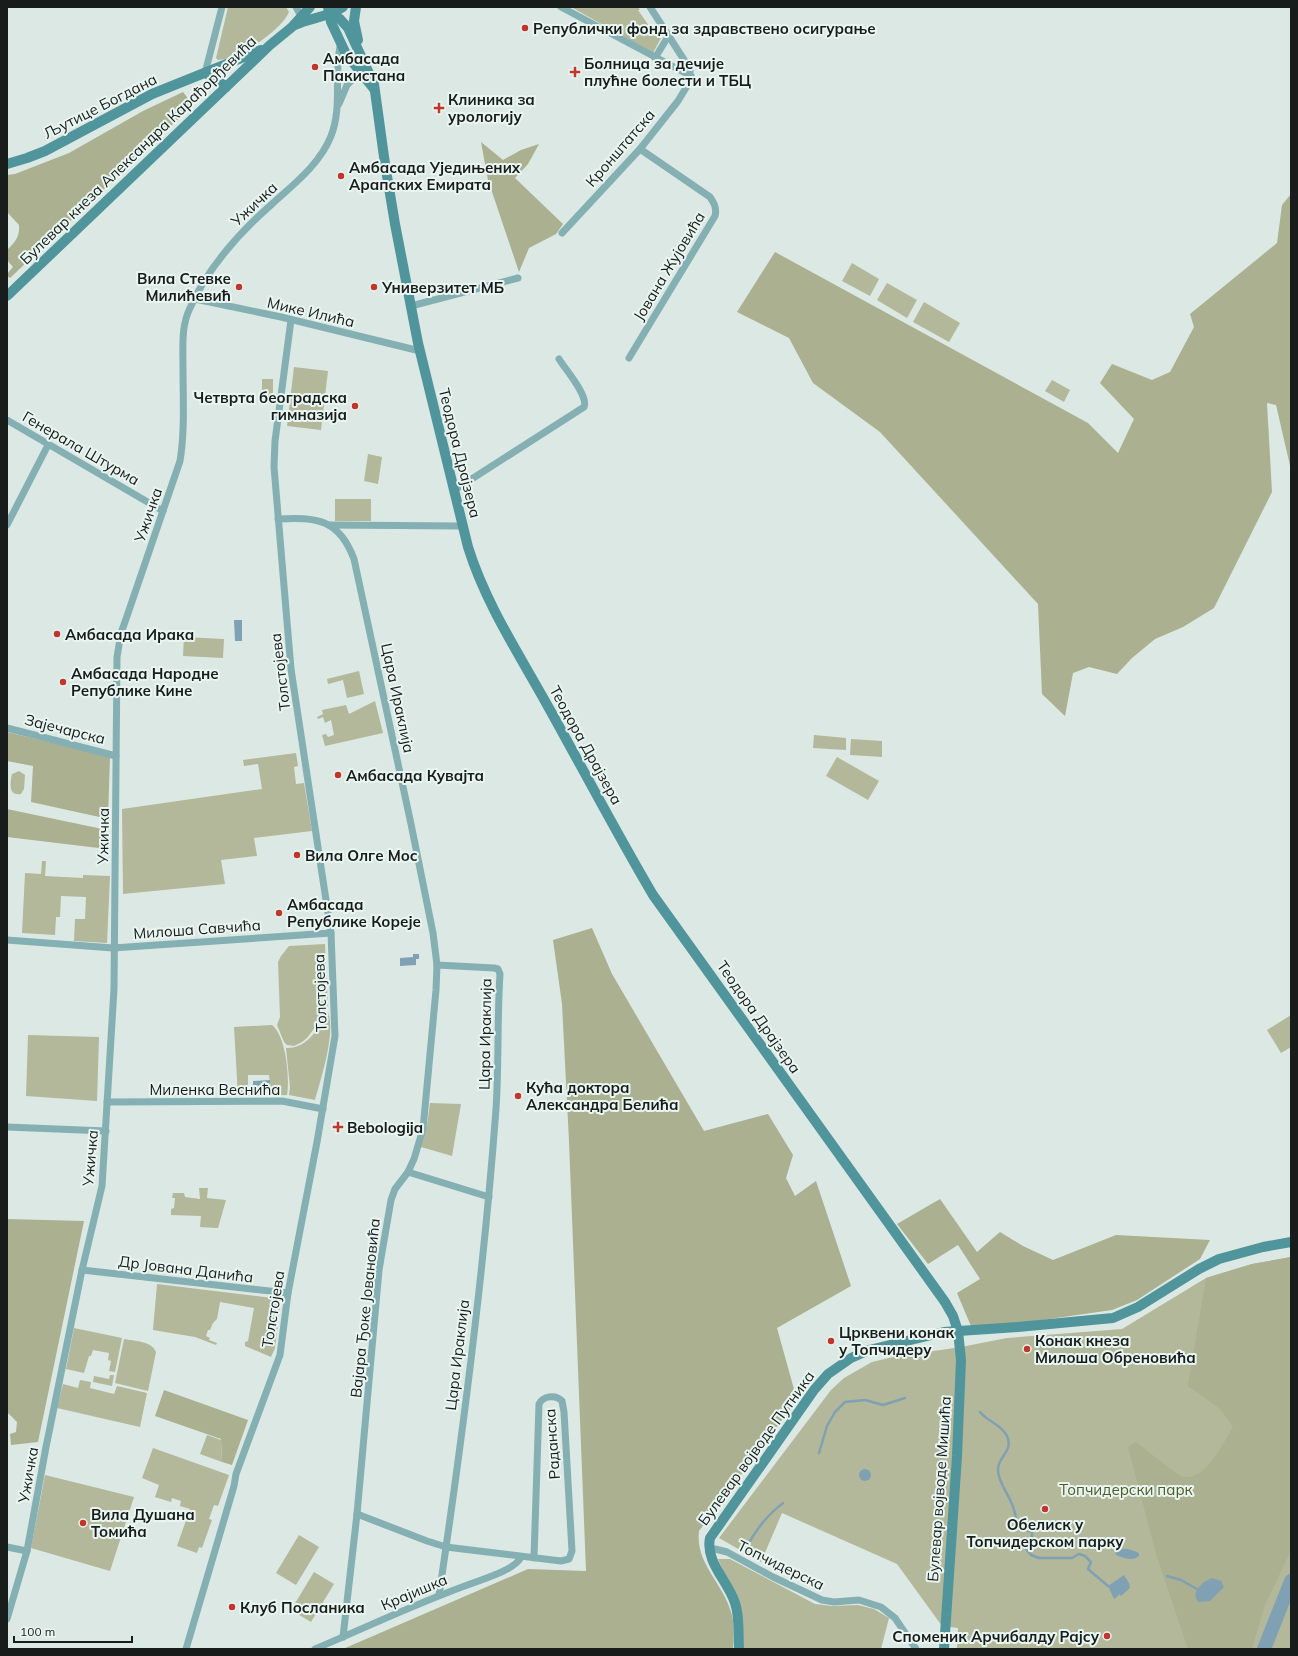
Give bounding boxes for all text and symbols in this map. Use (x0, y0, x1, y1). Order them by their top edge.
place label: Републички фонд за здравствено осигурање (533, 19, 876, 38)
marker: Републички фонд за здравствено осигурање (520, 23, 530, 33)
street label: Булевар кнеза Александра Карађорђевића (16, 32, 260, 268)
place label: Амбасада Пакистана (323, 49, 405, 85)
place label: Болница за дечије плућне болести и ТБЦ (584, 54, 751, 90)
marker: Амбасада Пакистана (310, 62, 320, 72)
marker: Болница за дечије плућне болести и ТБЦ (569, 66, 581, 78)
street label: Љутице Богдана (40, 69, 160, 143)
place label: Клиника за урологију (448, 90, 535, 126)
marker: Клиника за урологију (433, 102, 445, 114)
street label: Кронштатска (581, 105, 659, 191)
place label: Амбасада Уједињених Арапских Емирата (349, 158, 521, 194)
marker: Амбасада Уједињених Арапских Емирата (336, 171, 346, 181)
street label: Ужичка (226, 178, 281, 231)
street label: Јована Жујовића (629, 208, 709, 324)
place label: Вила Стевке Милићевић (137, 269, 231, 305)
place label: Универзитет МБ (381, 278, 504, 297)
marker: Вила Стевке Милићевић (234, 282, 244, 292)
marker: Универзитет МБ (369, 282, 379, 292)
street label: Мике Илића (265, 293, 357, 331)
street label: Теодора Драјзера (435, 386, 485, 520)
place label: Четврта београдска гимназија (194, 388, 347, 424)
marker: Четврта београдска гимназија (350, 401, 360, 411)
street label: Генерала Штурма (19, 407, 143, 489)
street label: Ужичка (129, 485, 166, 546)
place label: Амбасада Ирака (65, 625, 194, 644)
marker: Амбасада Ирака (52, 629, 62, 639)
street label: Толстојева (266, 632, 294, 712)
street label: Цара Ираклија (377, 641, 419, 755)
place label: Амбасада Народне Републике Кине (71, 664, 219, 700)
marker: Амбасада Народне Републике Кине (58, 677, 68, 687)
street label: Теодора Драјзера (545, 682, 627, 808)
street label: Зајечарска (23, 710, 107, 748)
place label: Амбасада Кувајта (346, 766, 484, 785)
marker: Амбасада Кувајта (333, 770, 343, 780)
street label: Ужичка (93, 808, 113, 865)
place label: Вила Олге Мос (305, 846, 418, 865)
marker: Вила Олге Мос (292, 850, 302, 860)
place label: Амбасада Републике Кореје (287, 895, 421, 931)
marker: Амбасада Републике Кореје (274, 908, 284, 918)
street label: Милоша Савчића (133, 915, 261, 943)
street label: Толстојева (309, 954, 331, 1032)
street label: Теодора Драјзера (713, 957, 805, 1077)
street label: Цара Ираклија (475, 978, 495, 1090)
place label: Кућа доктора Александра Белића (526, 1078, 678, 1114)
street label: Миленка Веснића (149, 1080, 281, 1099)
marker: Кућа доктора Александра Белића (513, 1091, 523, 1101)
place label: Bebologija (347, 1118, 423, 1137)
marker: Bebologija (332, 1121, 344, 1133)
street label: Ужичка (78, 1129, 102, 1188)
street label: Вајара Ђоке Јовановића (346, 1217, 384, 1399)
street label: Др Јована Данића (118, 1251, 254, 1287)
street label: Толстојева (258, 1269, 288, 1349)
street label: Цара Ираклија (441, 1298, 473, 1412)
place label: Црквени конак у Топчидеру (839, 1323, 955, 1359)
place label: Конак кнеза Милоша Обреновића (1035, 1331, 1196, 1367)
marker: Црквени конак у Топчидеру (826, 1336, 836, 1346)
marker: Конак кнеза Милоша Обреновића (1022, 1344, 1032, 1354)
street label: Булевар војводе Путника (694, 1367, 818, 1529)
street label: Булевар војводе Мишића (923, 1396, 955, 1582)
street label: Раданска (540, 1408, 564, 1480)
street label: Ужичка (14, 1445, 42, 1506)
park label: Топчидерски парк (1059, 1480, 1194, 1499)
marker: Обелиск у Топчидерском парку (1040, 1504, 1050, 1514)
place label: Вила Душана Томића (91, 1505, 195, 1541)
place label: Обелиск у Топчидерском парку (967, 1515, 1124, 1551)
marker: Вила Душана Томића (78, 1518, 88, 1528)
street label: Топчидерска (734, 1536, 828, 1594)
street label: Крајишка (378, 1570, 450, 1614)
place label: Клуб Посланика (240, 1598, 365, 1617)
marker: Клуб Посланика (227, 1602, 237, 1612)
scale bar (14, 1618, 132, 1644)
text: 100 m (20, 1624, 55, 1639)
place label: Споменик Арчибалду Рајсу (892, 1627, 1100, 1646)
marker: Споменик Арчибалду Рајсу (1102, 1631, 1112, 1641)

